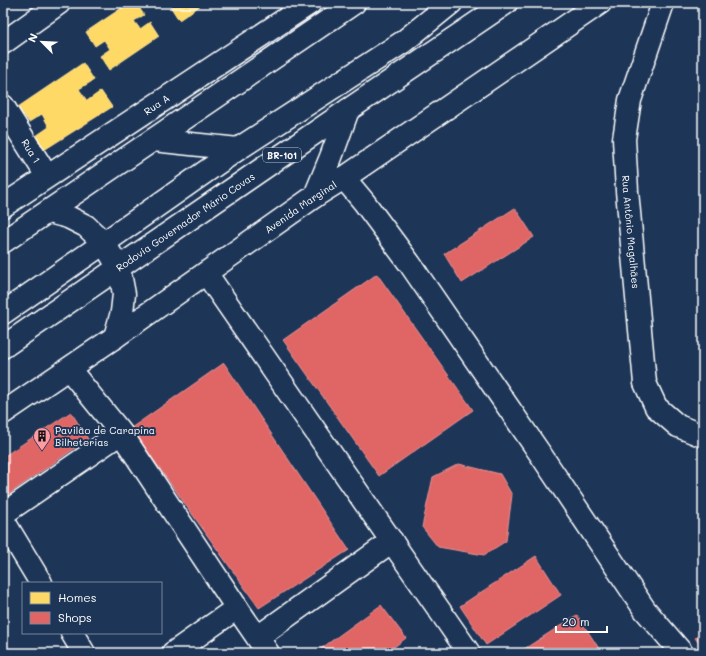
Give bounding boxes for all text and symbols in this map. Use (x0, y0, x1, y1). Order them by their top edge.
north arrow (22, 22, 62, 62)
text: N (24, 31, 41, 45)
street label: Rua A (141, 91, 172, 118)
street label: Rua 1 (18, 136, 44, 166)
road number: BR-101 (263, 148, 301, 162)
street label: Rodovia Governador Mário Covas (113, 169, 257, 275)
street label: Rua Antônio Magalhães (619, 175, 643, 289)
street label: Avenida Marginal (262, 177, 339, 236)
place label: Pavilão de Carapina Bilheterias (55, 423, 155, 449)
building icon: Pavilão de Carapina Bilheterias (32, 426, 52, 451)
legend (22, 582, 162, 634)
text: Homes (58, 589, 97, 605)
scale bar (556, 608, 607, 634)
text: Shops (58, 609, 92, 625)
text: 20 m (562, 613, 590, 629)

